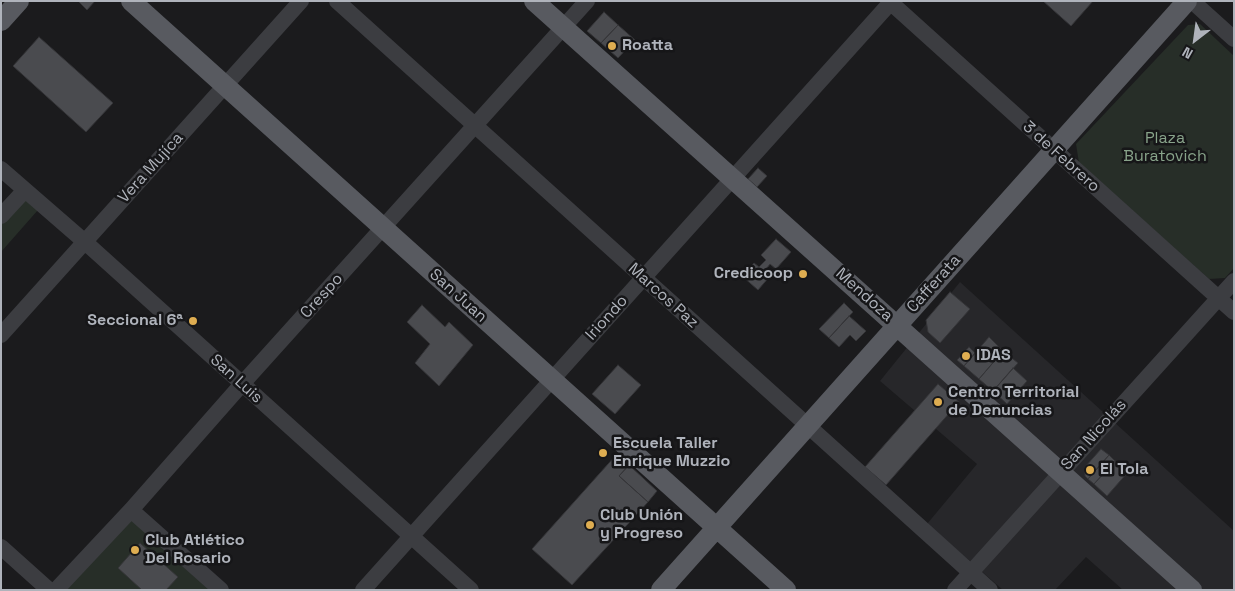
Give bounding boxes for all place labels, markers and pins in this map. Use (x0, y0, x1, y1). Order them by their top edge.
place label: Roatta (622, 36, 673, 56)
marker: Roatta (606, 40, 618, 52)
place label: Credicoop (714, 264, 793, 284)
marker: Credicoop (797, 268, 809, 280)
place label: Seccional 6ª (87, 311, 183, 331)
marker: Seccional 6ª (187, 315, 199, 327)
place label: IDAS (976, 346, 1011, 366)
marker: IDAS (960, 350, 972, 362)
place label: Centro Territorial de Denuncias (948, 383, 1079, 421)
marker: Centro Territorial de Denuncias (932, 396, 944, 408)
place label: Escuela Taller Enrique Muzzio (613, 434, 730, 472)
marker: Escuela Taller Enrique Muzzio (597, 447, 609, 459)
place label: El Tola (1100, 460, 1148, 480)
marker: El Tola (1084, 464, 1096, 476)
place label: Club Unión y Progreso (600, 506, 683, 544)
marker: Club Unión y Progreso (584, 519, 596, 531)
place label: Club Atlético Del Rosario (145, 531, 245, 569)
marker: Club Atlético Del Rosario (129, 544, 141, 556)

